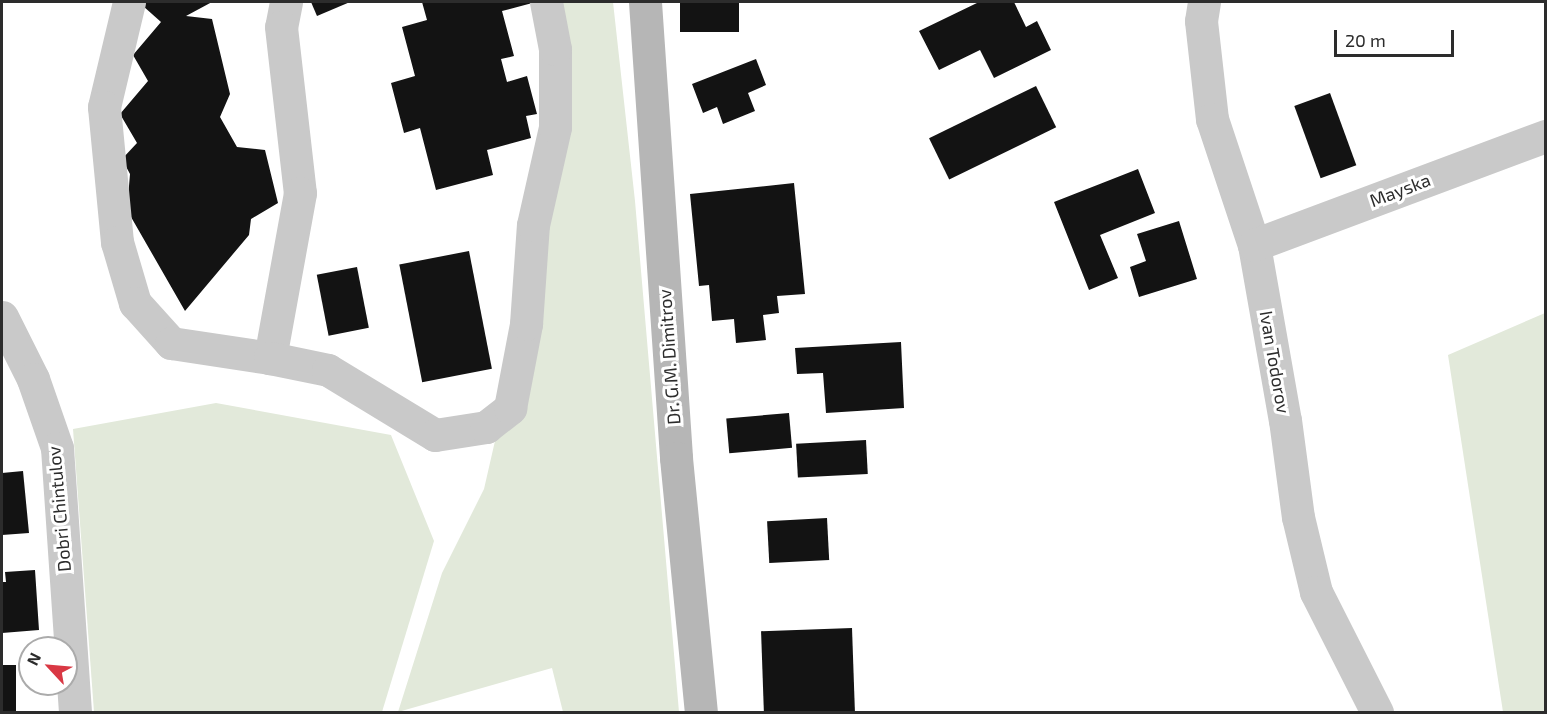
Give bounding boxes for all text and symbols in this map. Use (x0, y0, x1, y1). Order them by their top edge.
scale bar (1337, 18, 1457, 56)
text: 20 m (1345, 29, 1386, 51)
street label: Mayska (1367, 169, 1433, 211)
street label: Dr. G.M. Dimitrov (653, 288, 685, 426)
street label: Ivan Todorov (1255, 309, 1295, 415)
street label: Dobri Chintulov (43, 445, 75, 573)
north arrow (18, 636, 78, 696)
text: N (22, 649, 44, 668)

